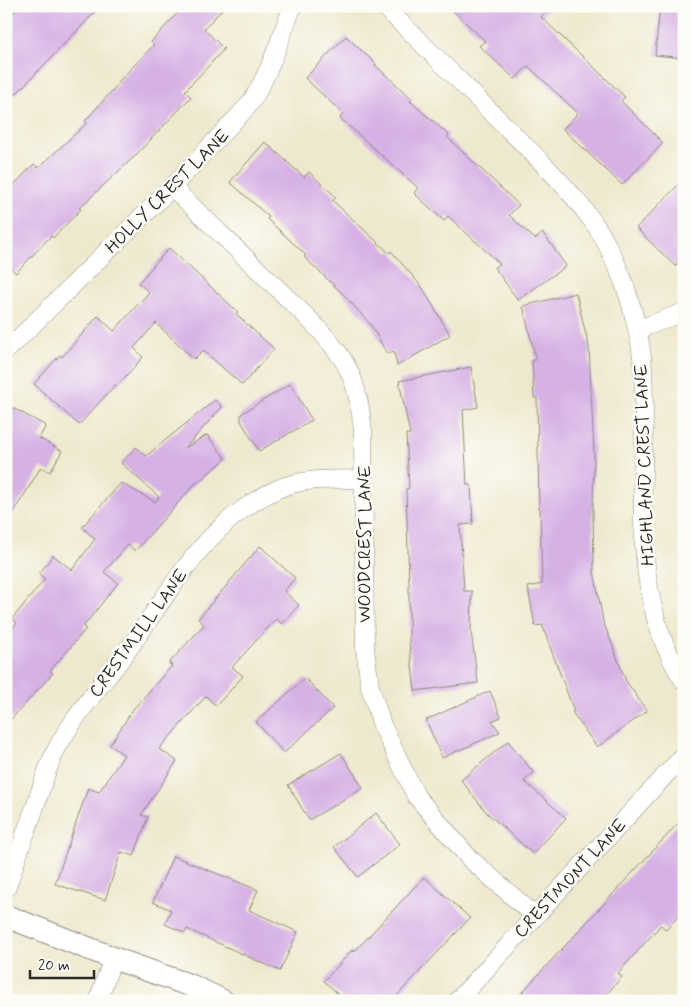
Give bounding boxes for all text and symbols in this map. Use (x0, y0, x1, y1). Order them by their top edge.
street label: HOLLY CREST LANE (100, 124, 235, 259)
street label: HIGHLAND CREST LANE (629, 363, 661, 566)
street label: WOODCREST LANE (353, 465, 377, 623)
street label: CRESTMILL LANE (84, 564, 194, 703)
street label: CRESTMONT LANE (509, 814, 632, 944)
scale bar (30, 947, 94, 979)
text: 20 m (38, 956, 70, 976)

